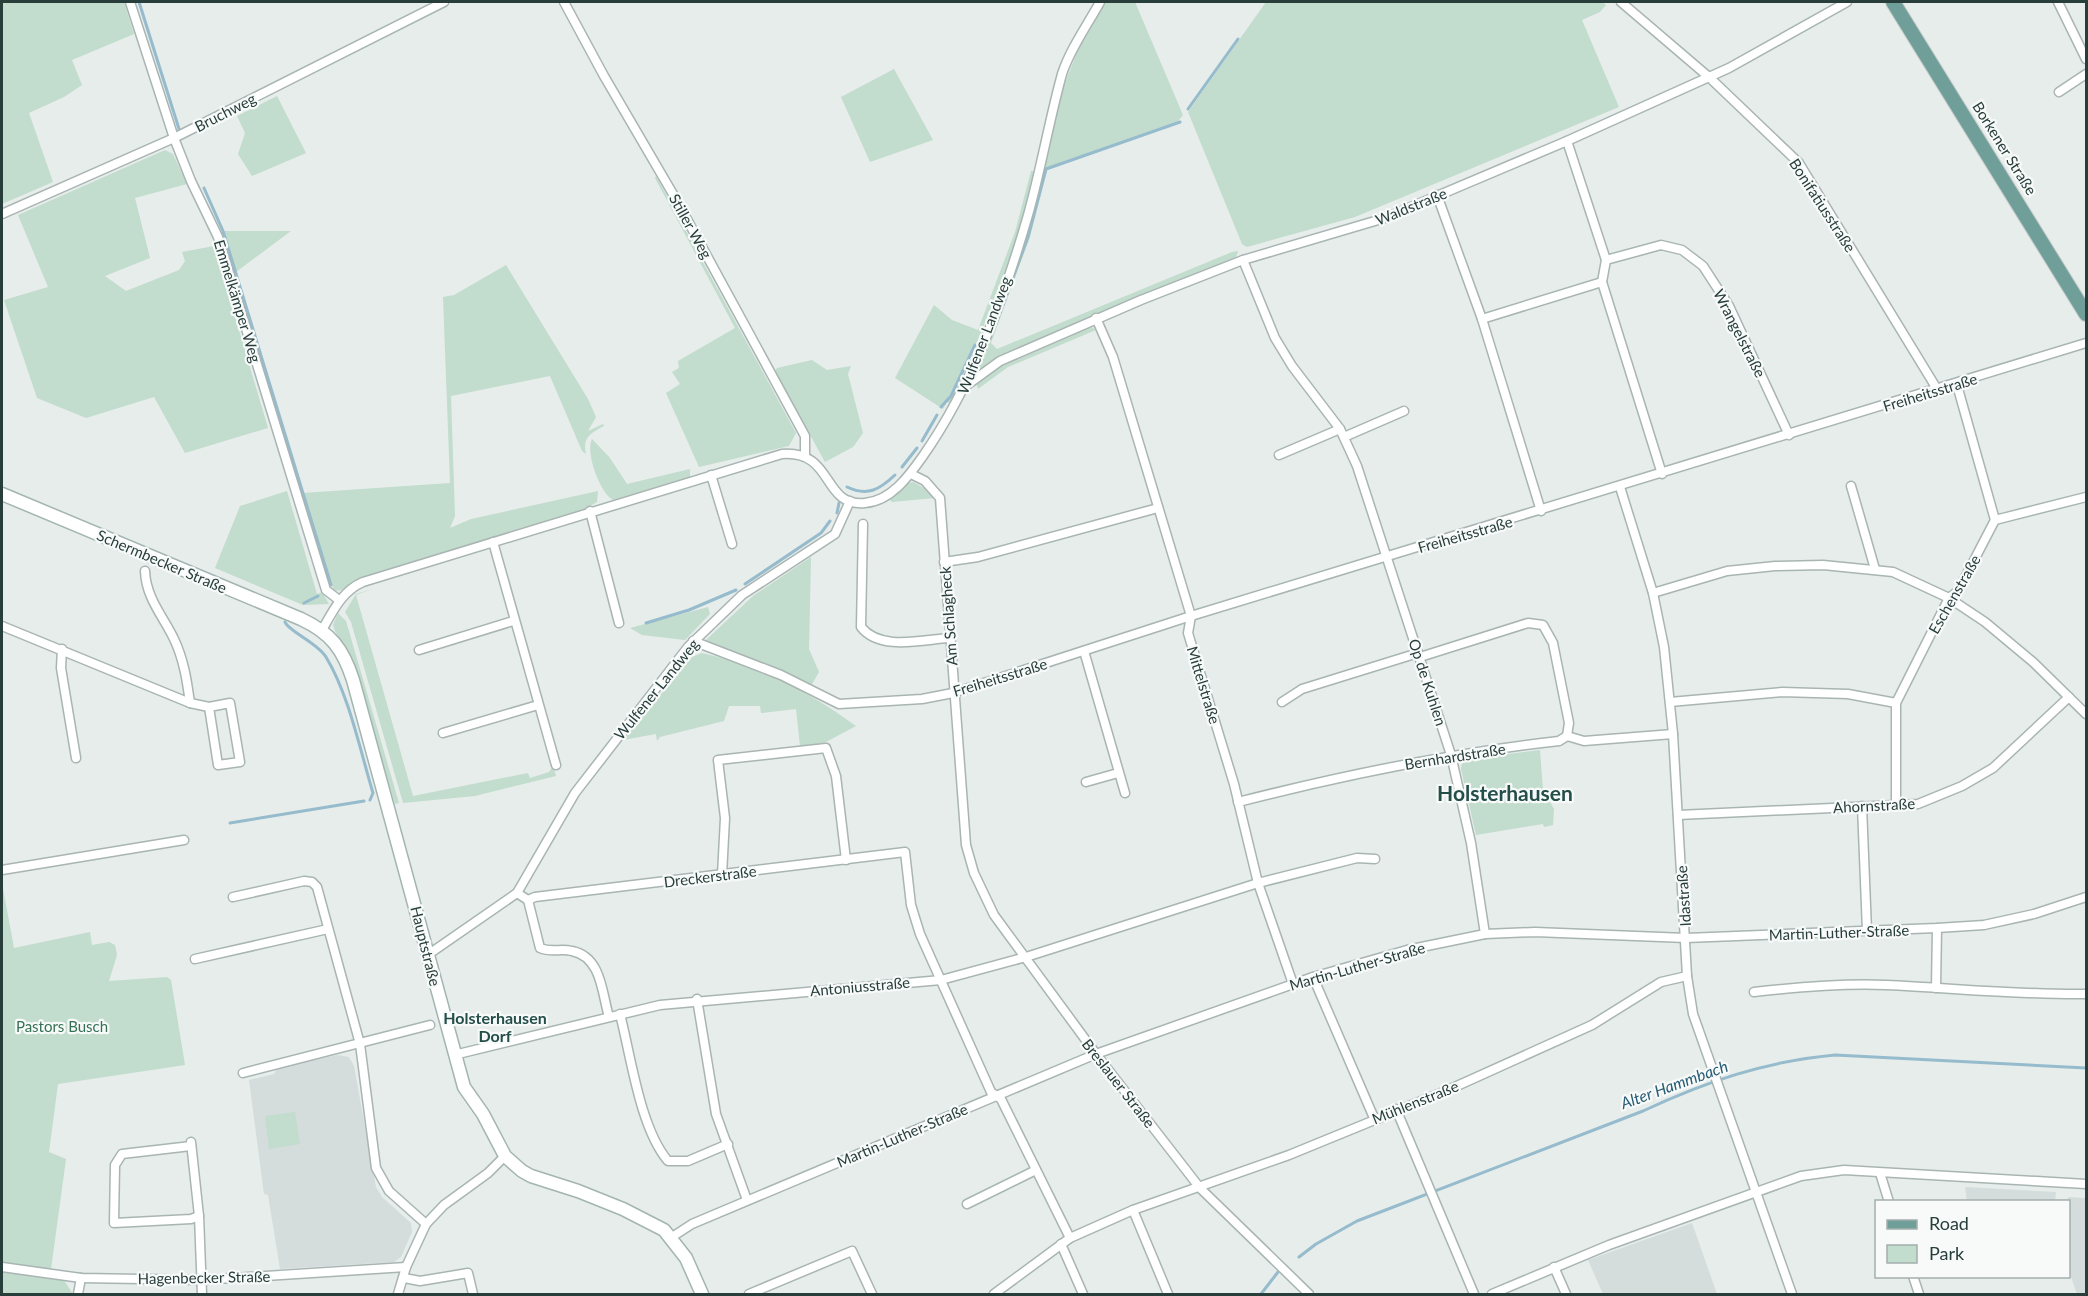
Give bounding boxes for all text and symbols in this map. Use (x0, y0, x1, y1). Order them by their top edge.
street label: Bruchweg (191, 89, 259, 135)
street label: Borkener Straße (1969, 98, 2041, 198)
street label: Bonifatiusstraße (1786, 155, 1860, 255)
street label: Waldstraße (1373, 184, 1449, 228)
street label: Stiller Weg (666, 190, 716, 262)
street label: Emmelkämper Weg (211, 237, 265, 365)
street label: Wulfener Landweg (953, 274, 1015, 396)
street label: Wrangelstraße (1710, 286, 1770, 380)
street label: Freiheitsstraße (1881, 369, 1979, 415)
street label: Freiheitsstraße (1416, 512, 1514, 556)
street label: Schermbecker Straße (94, 525, 230, 597)
street label: Eschenstraße (1924, 551, 1984, 637)
street label: Am Schlagheck (936, 565, 960, 666)
street label: Wulfener Landweg (610, 635, 702, 743)
street label: Op de Kuhlen (1405, 636, 1451, 728)
street label: Mittelstraße (1184, 644, 1224, 726)
street label: Freiheitsstraße (951, 654, 1049, 700)
street label: Bernhardstraße (1403, 739, 1507, 773)
district label: Holsterhausen (1437, 780, 1573, 805)
street label: Ahornstraße (1833, 794, 1916, 816)
street label: Dreckerstraße (663, 861, 757, 891)
street label: Idastraße (1672, 865, 1694, 927)
street label: Hauptstraße (407, 904, 445, 988)
street label: Martin-Luther-Straße (1769, 921, 1910, 943)
street label: Martin-Luther-Straße (1287, 938, 1427, 994)
street label: Antoniusstraße (809, 973, 911, 999)
district label: Holsterhausen Dorf (443, 1008, 547, 1045)
park label: Pastors Busch (16, 1017, 108, 1035)
street label: Breslauer Straße (1079, 1035, 1159, 1131)
water label: Alter Hammbach (1617, 1056, 1730, 1113)
street label: Mühlenstraße (1369, 1076, 1461, 1128)
street label: Martin-Luther-Straße (834, 1099, 970, 1171)
legend (1875, 1200, 2070, 1278)
text: Road (1929, 1212, 1969, 1234)
text: Park (1929, 1242, 1965, 1264)
street label: Hagenbecker Straße (137, 1267, 271, 1287)

